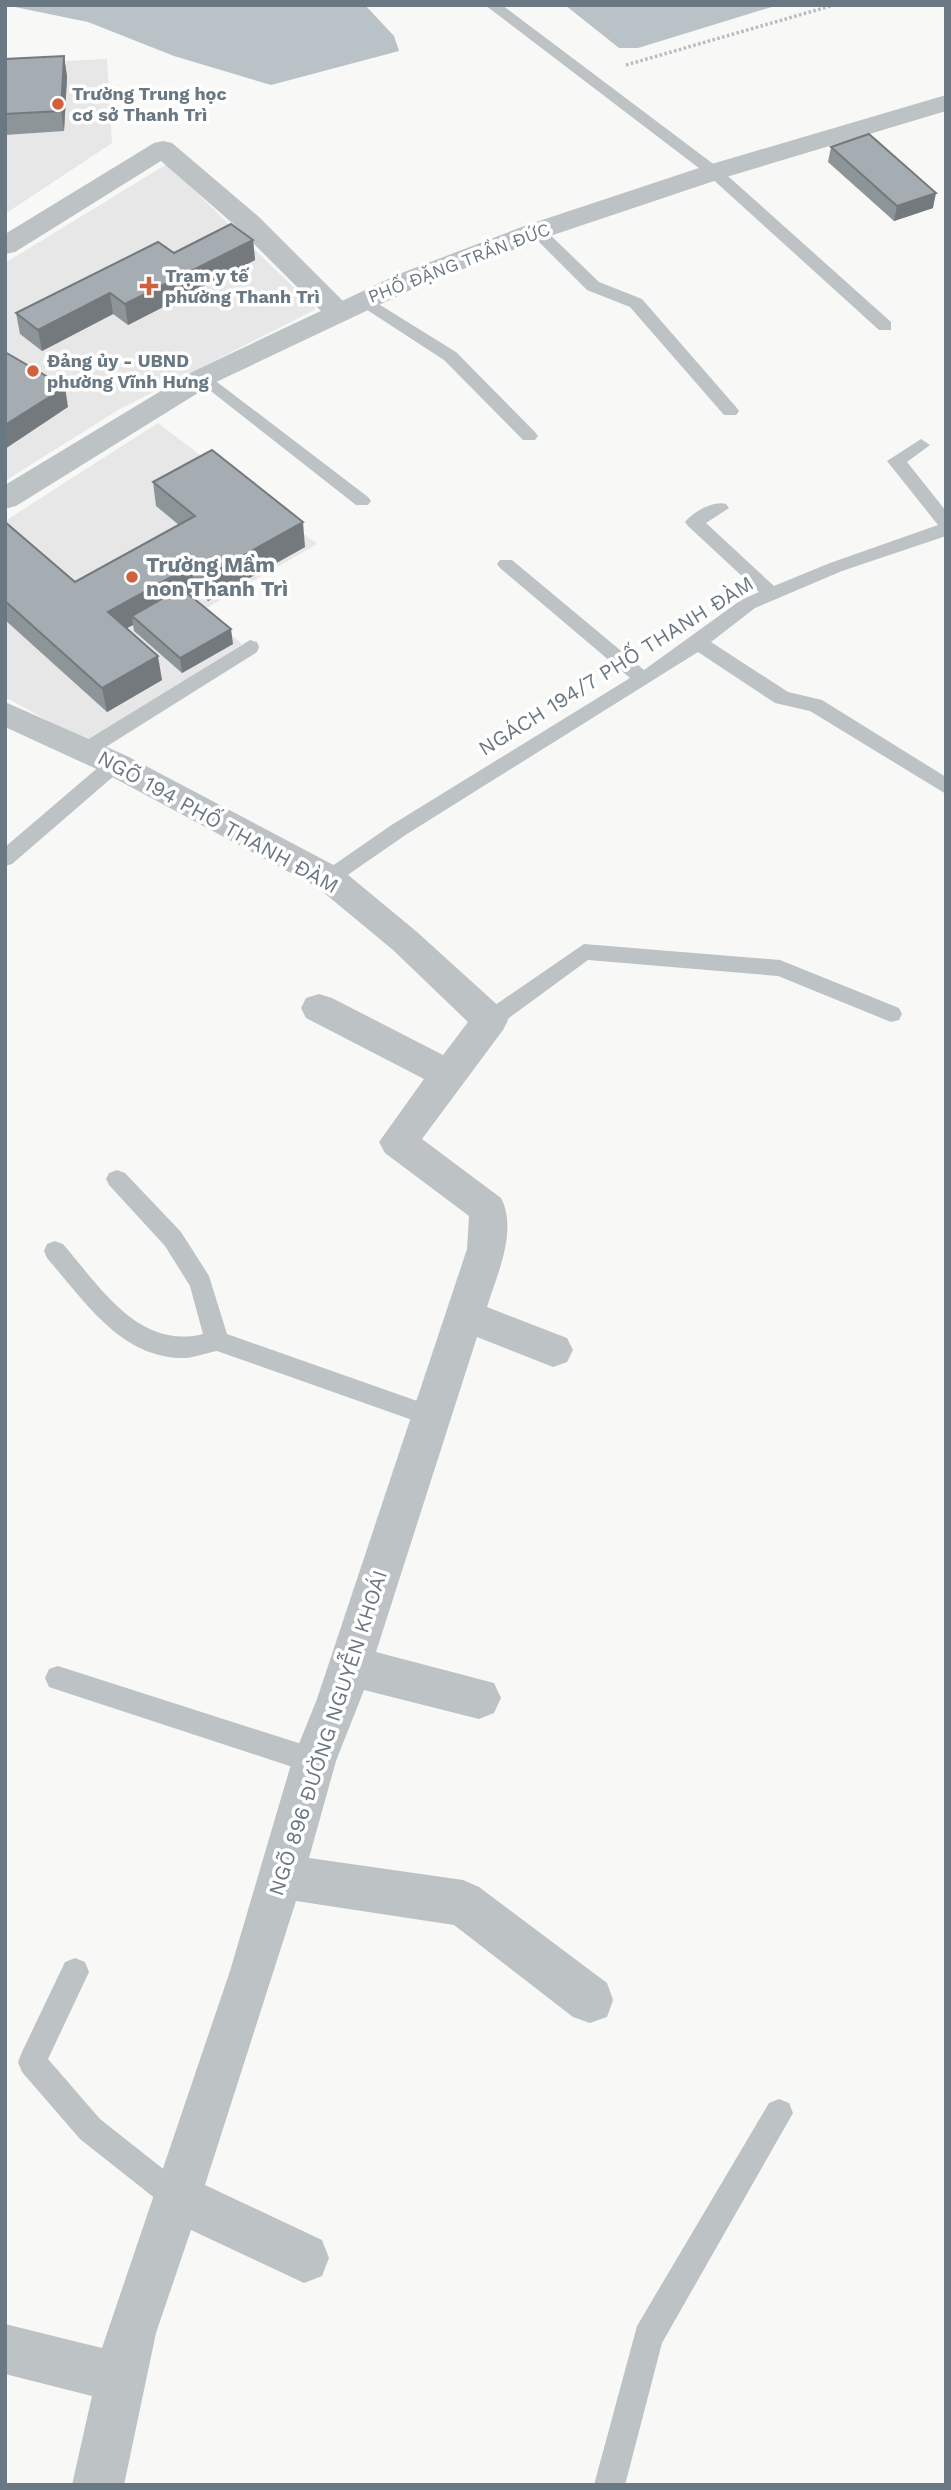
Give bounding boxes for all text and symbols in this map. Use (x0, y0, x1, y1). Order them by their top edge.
place label: Trường Trung học cơ sở Thanh Trì (72, 83, 227, 125)
marker: Trường Trung học cơ sở Thanh Trì (50, 96, 66, 112)
street label: PHỐ ĐẶNG TRẦN ĐỨC (365, 217, 553, 307)
place label: Trạm y tế phường Thanh Trì (165, 265, 320, 307)
marker: Trạm y tế phường Thanh Trì (139, 276, 159, 296)
place label: Đảng ủy - UBND phường Vĩnh Hưng (47, 350, 210, 392)
marker: Đảng ủy - UBND phường Vĩnh Hưng (25, 363, 41, 379)
place label: Trường Mầm non Thanh Trì (146, 552, 288, 601)
marker: Trường Mầm non Thanh Trì (124, 569, 140, 585)
street label: NGÁCH 194/7 PHỐ THANH ĐÀM (473, 569, 758, 761)
street label: NGÕ 194 PHỐ THANH ĐÀM (93, 743, 344, 898)
street label: NGÕ 896 ĐƯỜNG NGUYỄN KHOÁI (260, 1566, 392, 1899)

